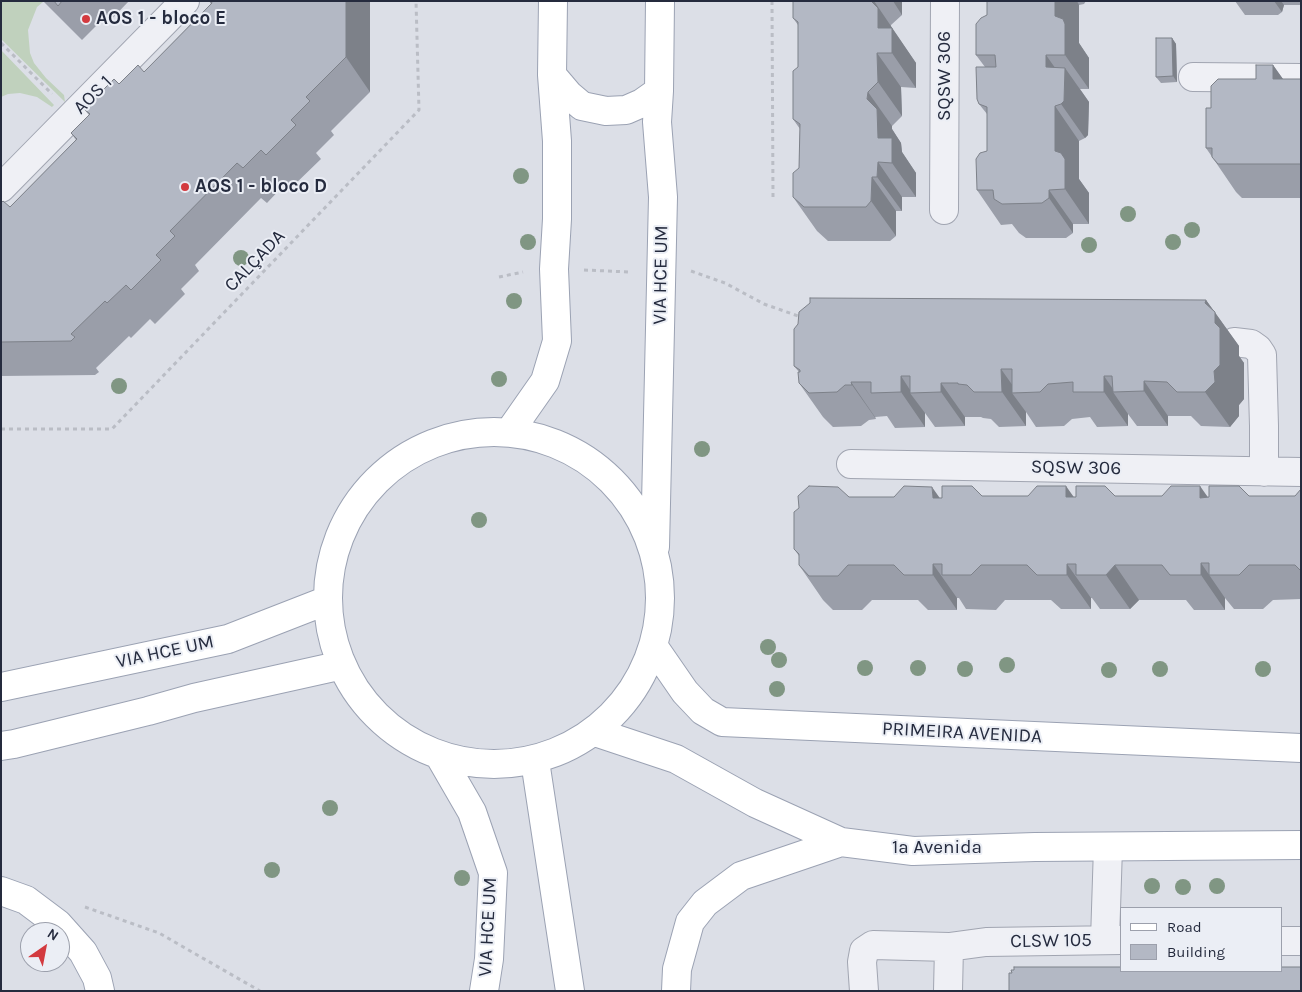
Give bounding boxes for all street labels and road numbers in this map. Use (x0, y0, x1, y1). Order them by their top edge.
street label: SQSW 306 (934, 31, 956, 121)
street label: AOS 1 (69, 71, 117, 119)
street label: CALÇADA (220, 225, 290, 297)
street label: VIA HCE UM (649, 225, 673, 325)
street label: SQSW 306 (1031, 456, 1121, 480)
street label: VIA HCE UM (114, 631, 216, 673)
street label: PRIMEIRA AVENIDA (881, 717, 1043, 749)
street label: 1ª Avenida (892, 837, 982, 859)
street label: VIA HCE UM (474, 877, 502, 977)
street label: CLSW 105 (1010, 929, 1092, 953)

